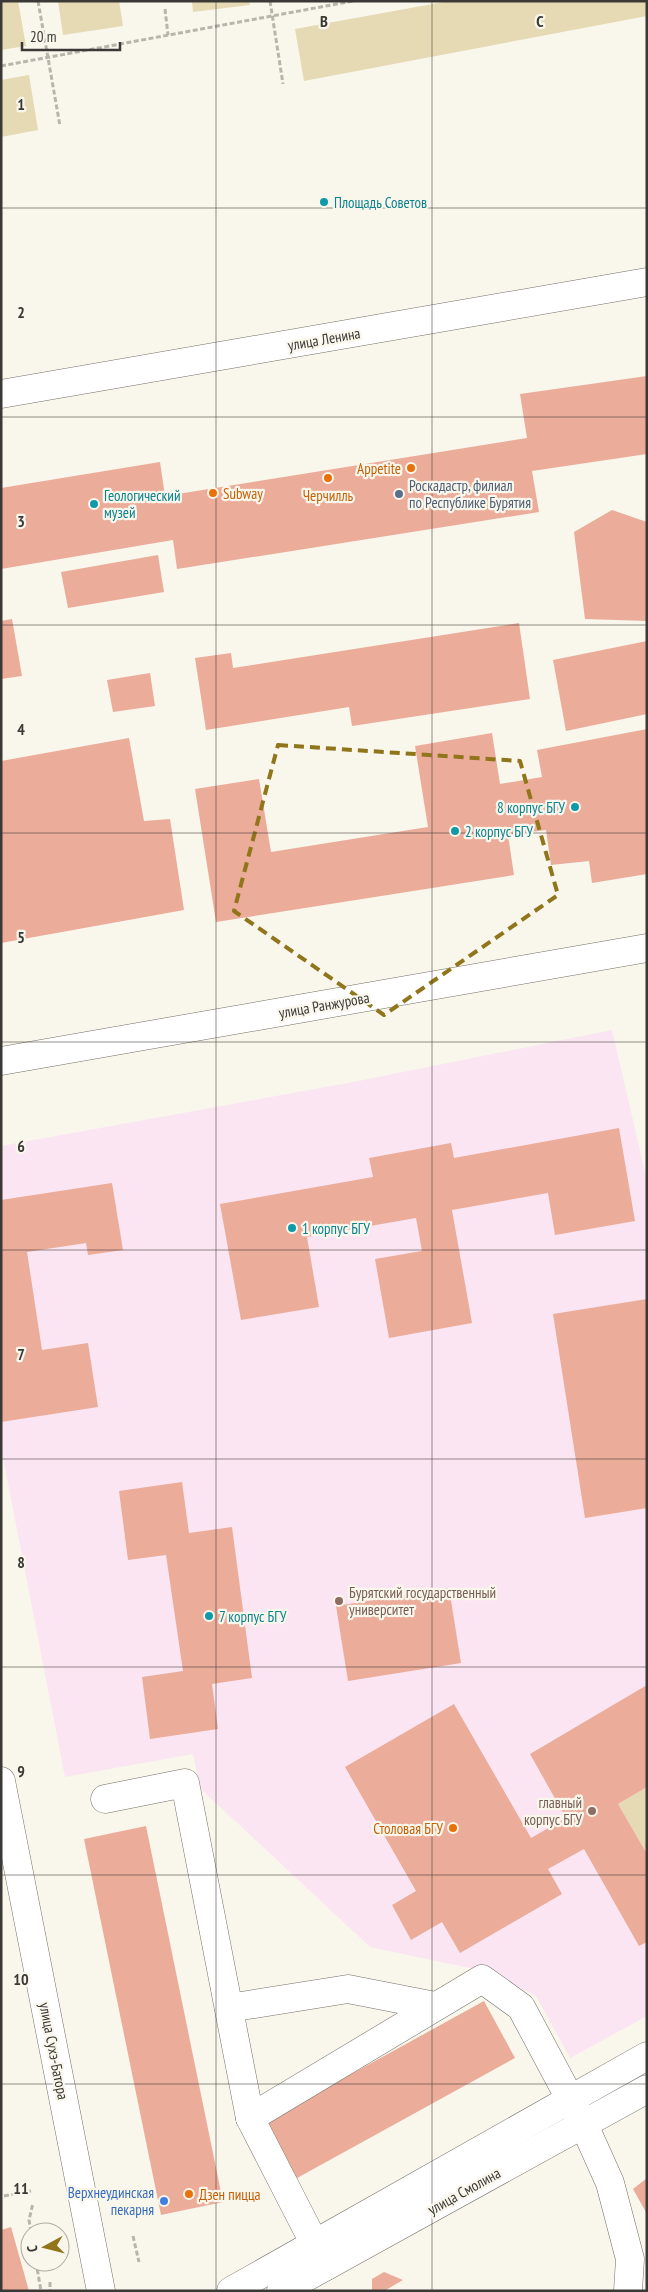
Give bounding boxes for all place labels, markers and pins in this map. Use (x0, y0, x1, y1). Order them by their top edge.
place label: Площадь Советов (334, 193, 427, 212)
marker: Площадь Советов (318, 196, 330, 208)
place label: Appetite (357, 459, 401, 478)
marker: Appetite (405, 462, 417, 474)
marker: Черчилль (322, 472, 334, 484)
place label: Роскадастр, филиал по Республике Бурятия (409, 476, 531, 512)
place label: Subway (223, 484, 263, 503)
place label: Геологический музей (104, 486, 181, 522)
place label: Черчилль (303, 486, 354, 505)
marker: Subway (207, 487, 219, 499)
marker: Роскадастр, филиал по Республике Бурятия (393, 488, 405, 500)
marker: Геологический музей (88, 498, 100, 510)
place label: 8 корпус БГУ (497, 798, 565, 817)
marker: 8 корпус БГУ (569, 801, 581, 813)
place label: 2 корпус БГУ (465, 822, 533, 841)
marker: 2 корпус БГУ (449, 825, 461, 837)
place label: 1 корпус БГУ (302, 1219, 370, 1238)
marker: 1 корпус БГУ (286, 1222, 298, 1234)
place label: Бурятский государственный университет (349, 1583, 496, 1619)
marker: Бурятский государственный университет (333, 1595, 345, 1607)
place label: 7 корпус БГУ (219, 1607, 287, 1626)
marker: 7 корпус БГУ (203, 1610, 215, 1622)
place label: главный корпус БГУ (524, 1793, 582, 1829)
marker: главный корпус БГУ (586, 1805, 598, 1817)
place label: Столовая БГУ (373, 1819, 443, 1838)
marker: Столовая БГУ (447, 1822, 459, 1834)
place label: Верхнеудинская пекарня (68, 2183, 154, 2219)
place label: Дзен пицца (199, 2185, 261, 2204)
marker: Дзен пицца (183, 2188, 195, 2200)
marker: Верхнеудинская пекарня (158, 2195, 170, 2207)

